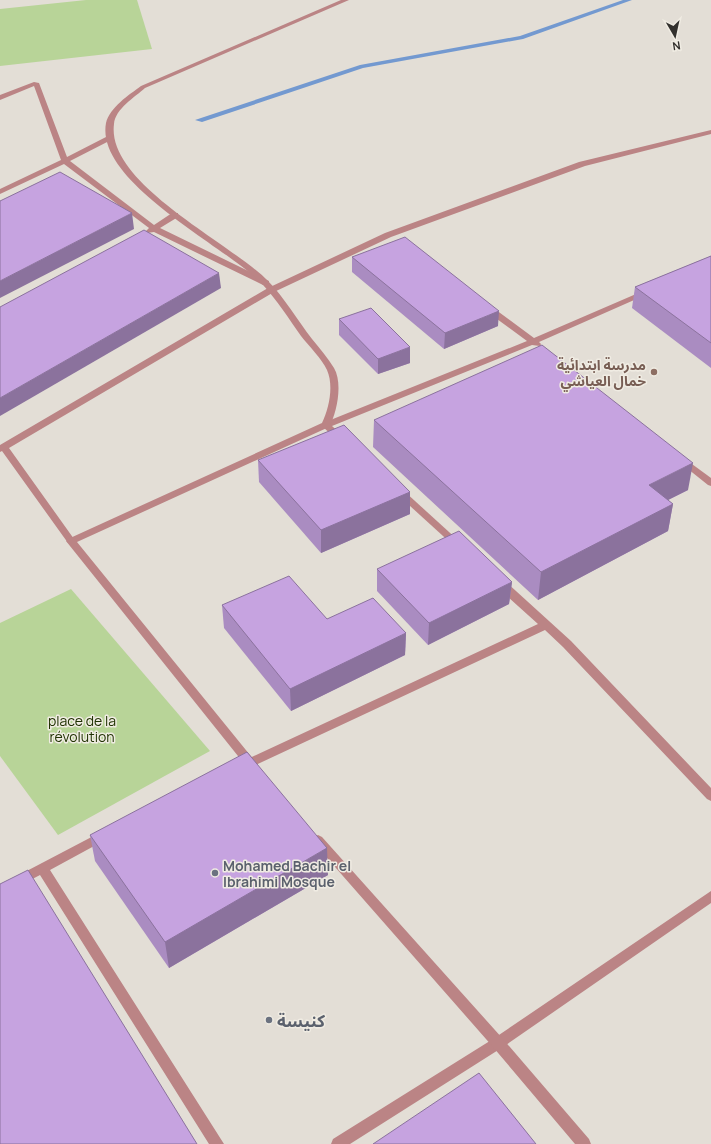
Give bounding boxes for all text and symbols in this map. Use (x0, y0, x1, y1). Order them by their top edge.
north arrow (655, 16, 695, 56)
text: N (671, 38, 682, 54)
place label: مدرسة ابتدائية خمال العياشي (557, 355, 646, 392)
marker: مدرسة ابتدائية خمال العياشي (649, 367, 659, 377)
park label: place de la révolution (48, 711, 116, 746)
place label: Mohamed Bachir el Ibrahimi Mosque (223, 856, 351, 891)
marker: Mohamed Bachir el Ibrahimi Mosque (210, 868, 220, 878)
place label: كنيسة (277, 1009, 325, 1032)
marker: كنيسة (264, 1015, 274, 1025)

